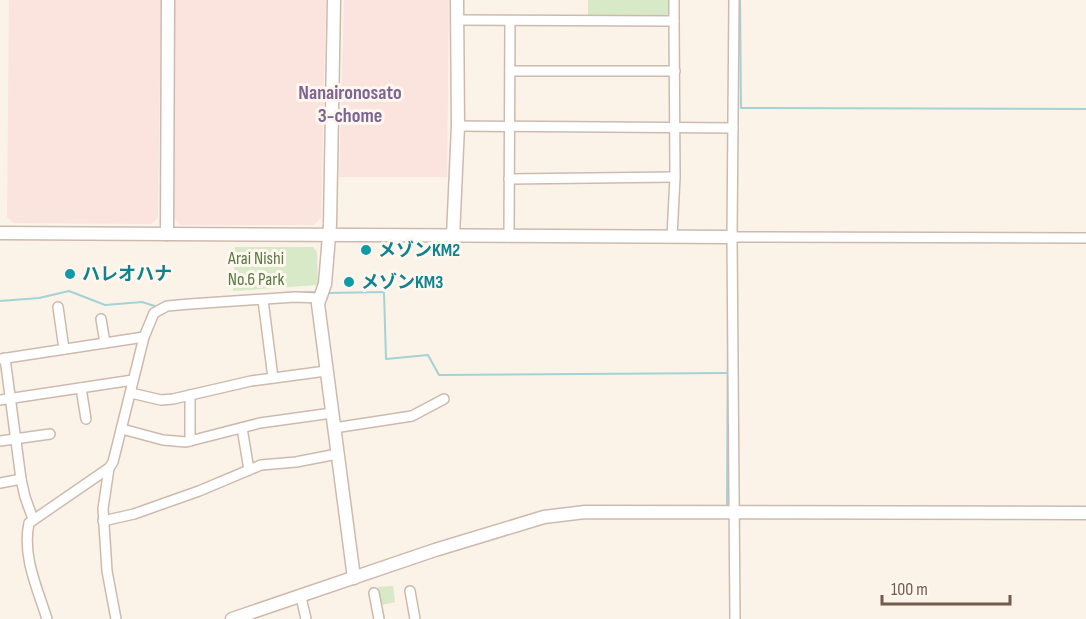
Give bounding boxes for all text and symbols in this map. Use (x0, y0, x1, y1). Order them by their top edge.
district label: Nanaironosato 3-chome (298, 81, 402, 128)
place label: メゾンKM2 (378, 240, 460, 261)
marker: メゾンKM2 (359, 243, 373, 257)
park label: Arai Nishi No.6 Park (227, 248, 284, 290)
place label: ハレオハナ (82, 264, 172, 285)
marker: ハレオハナ (63, 267, 77, 281)
place label: メゾンKM3 (361, 272, 443, 293)
marker: メゾンKM3 (342, 275, 356, 289)
scale bar (882, 568, 1010, 606)
text: 100 m (891, 579, 928, 600)

